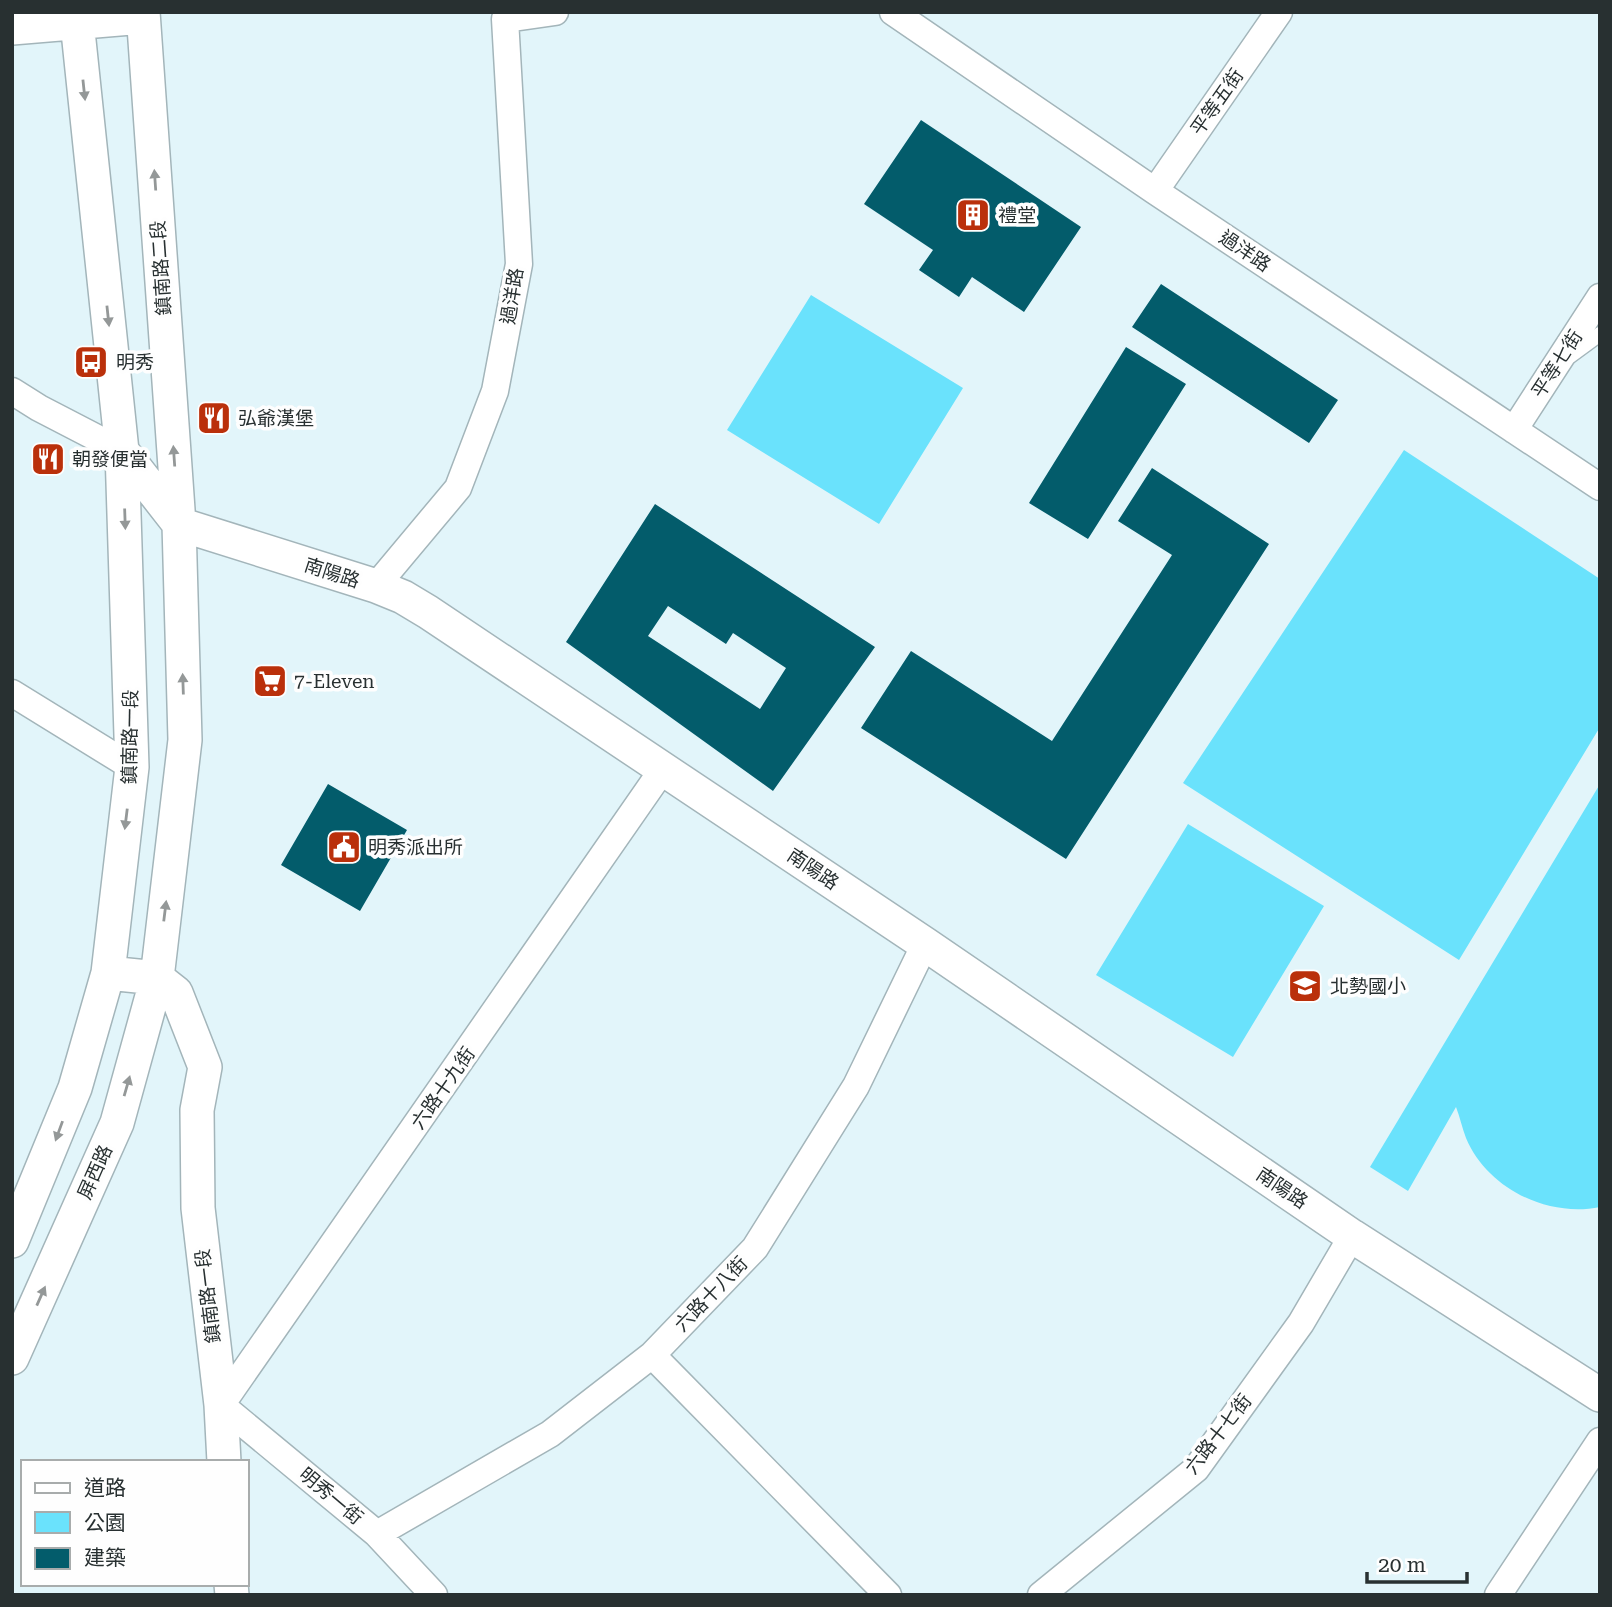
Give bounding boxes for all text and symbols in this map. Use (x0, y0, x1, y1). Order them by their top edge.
street label: 平等五街 (1186, 64, 1248, 140)
one-way arrow (78, 79, 89, 101)
one-way arrow (149, 169, 160, 191)
building icon: 禮堂 (954, 196, 992, 234)
place label: 禮堂 (998, 204, 1036, 227)
street label: 鎮南路二段 (146, 220, 176, 316)
street label: 過洋路 (1215, 226, 1275, 276)
street label: 過洋路 (496, 266, 528, 326)
one-way arrow (103, 305, 114, 327)
street label: 平等七街 (1527, 326, 1587, 402)
bus stop icon: 明秀 (72, 343, 110, 381)
place label: 明秀 (116, 351, 154, 374)
restaurant icon: 弘爺漢堡 (195, 399, 233, 437)
place label: 弘爺漢堡 (238, 407, 314, 430)
restaurant icon: 朝發便當 (29, 440, 67, 478)
one-way arrow (168, 445, 179, 467)
place label: 朝發便當 (72, 448, 148, 471)
one-way arrow (119, 508, 130, 530)
street label: 南陽路 (301, 553, 363, 593)
supermarket icon: 7-Eleven (251, 662, 289, 700)
place label: 7-Eleven (294, 670, 375, 693)
one-way arrow (177, 673, 189, 695)
street label: 鎮南路一段 (118, 689, 142, 785)
one-way arrow (120, 808, 131, 830)
public building icon: 明秀派出所 (325, 828, 363, 866)
place label: 明秀派出所 (368, 836, 463, 859)
street label: 南陽路 (783, 844, 843, 894)
one-way arrow (160, 900, 171, 922)
school or university icon: 北勢國小 (1286, 967, 1324, 1005)
place label: 北勢國小 (1330, 975, 1406, 998)
street label: 六路十九街 (406, 1042, 480, 1134)
one-way arrow (122, 1075, 133, 1097)
one-way arrow (53, 1121, 64, 1142)
street label: 屏西路 (73, 1141, 117, 1203)
street label: 南陽路 (1252, 1163, 1312, 1213)
street label: 鎮南路一段 (191, 1247, 225, 1345)
street label: 六路十八街 (670, 1252, 752, 1336)
one-way arrow (36, 1286, 47, 1307)
street label: 六路十七街 (1180, 1389, 1256, 1479)
legend (21, 1460, 248, 1586)
street label: 明秀一街 (294, 1463, 368, 1529)
text: 道路 (84, 1476, 126, 1500)
text: 公園 (84, 1511, 126, 1535)
scale bar (1367, 1540, 1467, 1584)
text: 建築 (84, 1546, 126, 1570)
text: 20 m (1378, 1553, 1426, 1577)

